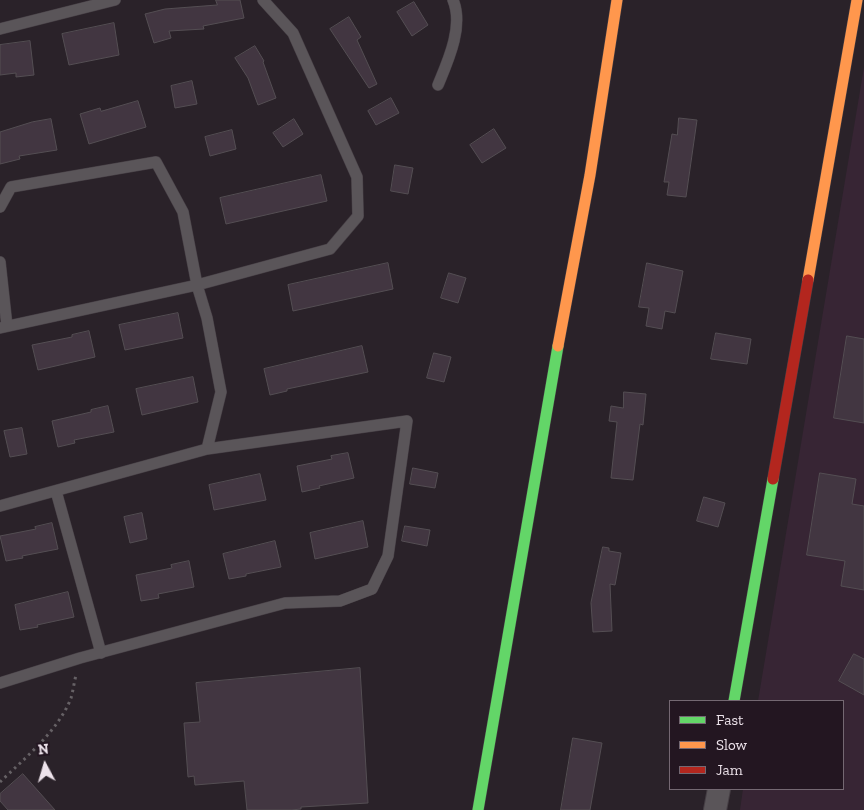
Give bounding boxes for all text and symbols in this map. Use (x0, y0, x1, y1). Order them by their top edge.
legend (669, 700, 844, 790)
text: Fast (716, 711, 744, 729)
text: Slow (716, 736, 747, 754)
north arrow (20, 740, 70, 790)
text: N (37, 741, 50, 759)
text: Jam (716, 761, 743, 779)

